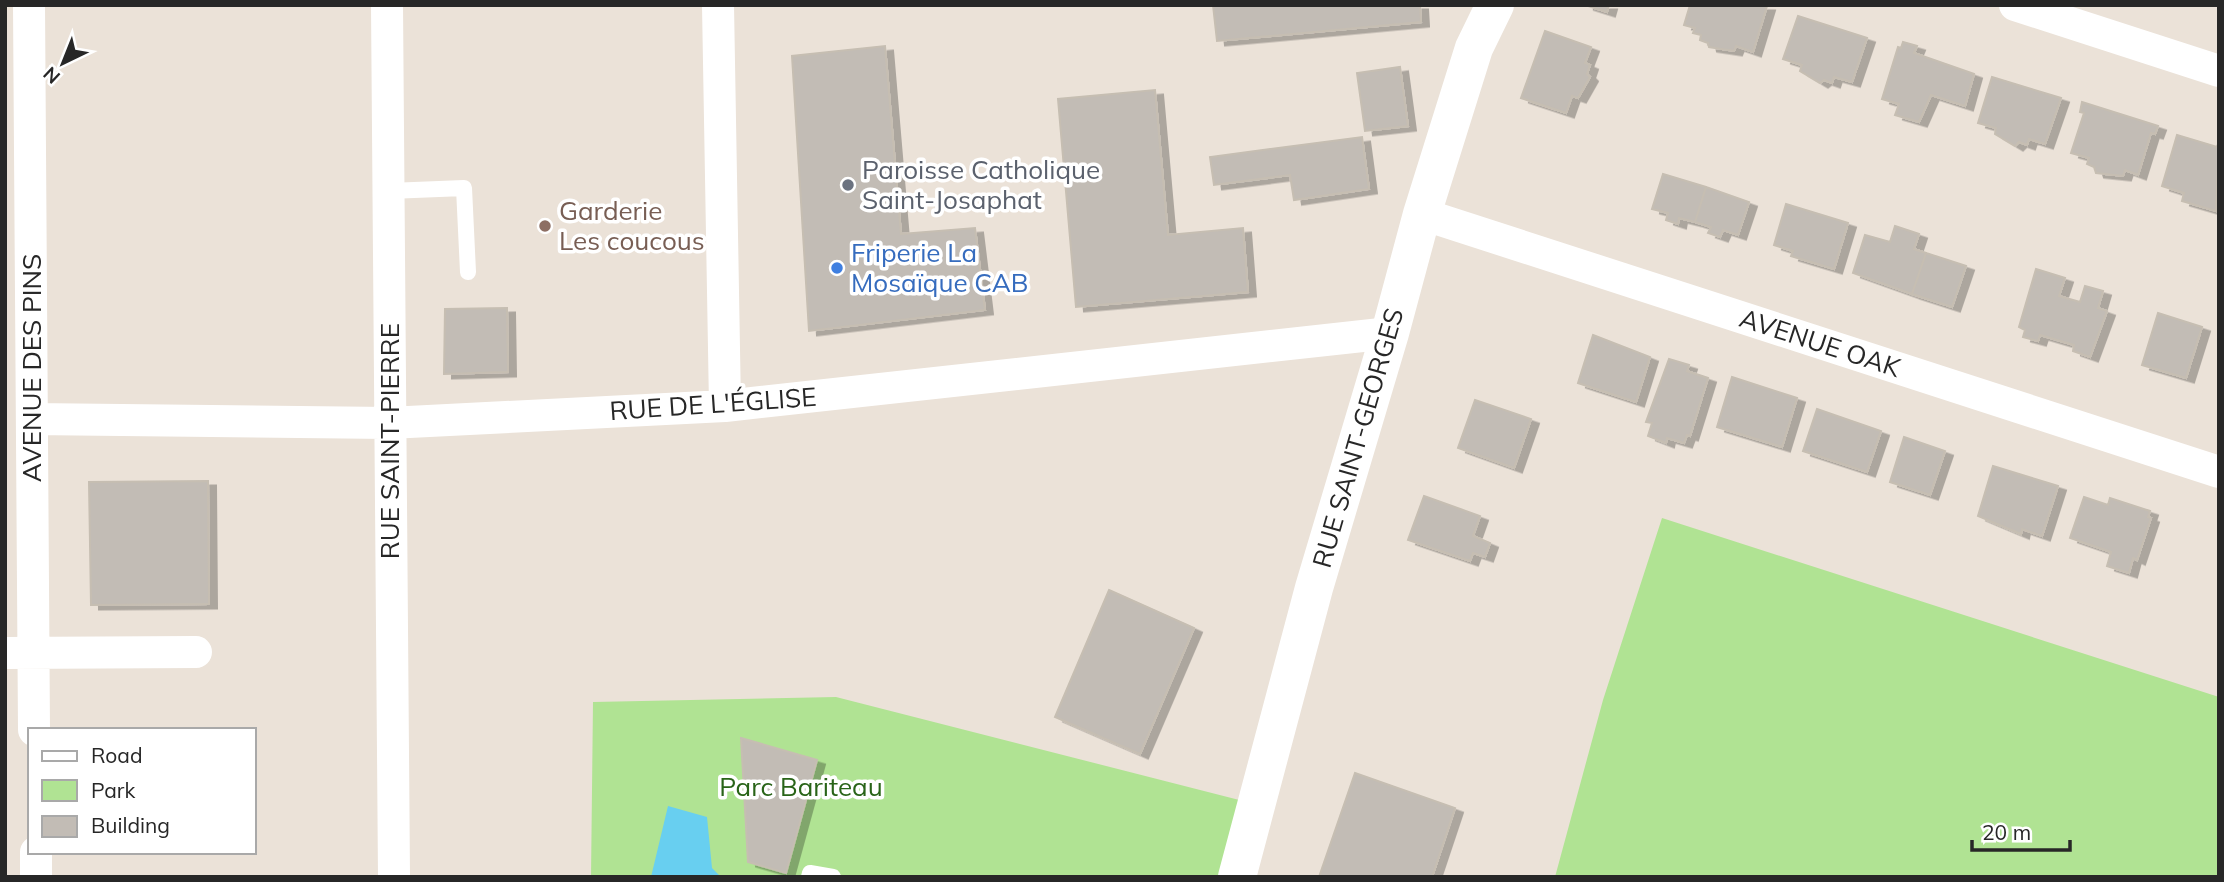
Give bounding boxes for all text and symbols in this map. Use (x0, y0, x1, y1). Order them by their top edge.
north arrow (28, 28, 98, 98)
text: N (38, 62, 65, 89)
place label: Paroisse Catholique Saint-Josaphat (862, 153, 1100, 216)
marker: Paroisse Catholique Saint-Josaphat (840, 177, 856, 193)
place label: Garderie Les coucous (559, 194, 705, 257)
marker: Garderie Les coucous (537, 218, 553, 234)
place label: Friperie La Mosaïque CAB (851, 236, 1029, 299)
street label: AVENUE DES PINS (15, 254, 48, 482)
marker: Friperie La Mosaïque CAB (829, 260, 845, 276)
street label: AVENUE OAK (1736, 301, 1905, 384)
street label: RUE SAINT-GEORGES (1305, 304, 1410, 571)
street label: RUE SAINT-PIERRE (373, 323, 406, 559)
street label: RUE DE L'ÉGLISE (609, 380, 817, 427)
legend (28, 728, 256, 854)
text: Road (91, 742, 142, 768)
park label: Parc Bariteau (719, 770, 883, 803)
text: Park (91, 777, 135, 803)
scale bar (1972, 808, 2070, 852)
text: Building (91, 812, 170, 838)
text: 20 m (1982, 819, 2031, 845)

